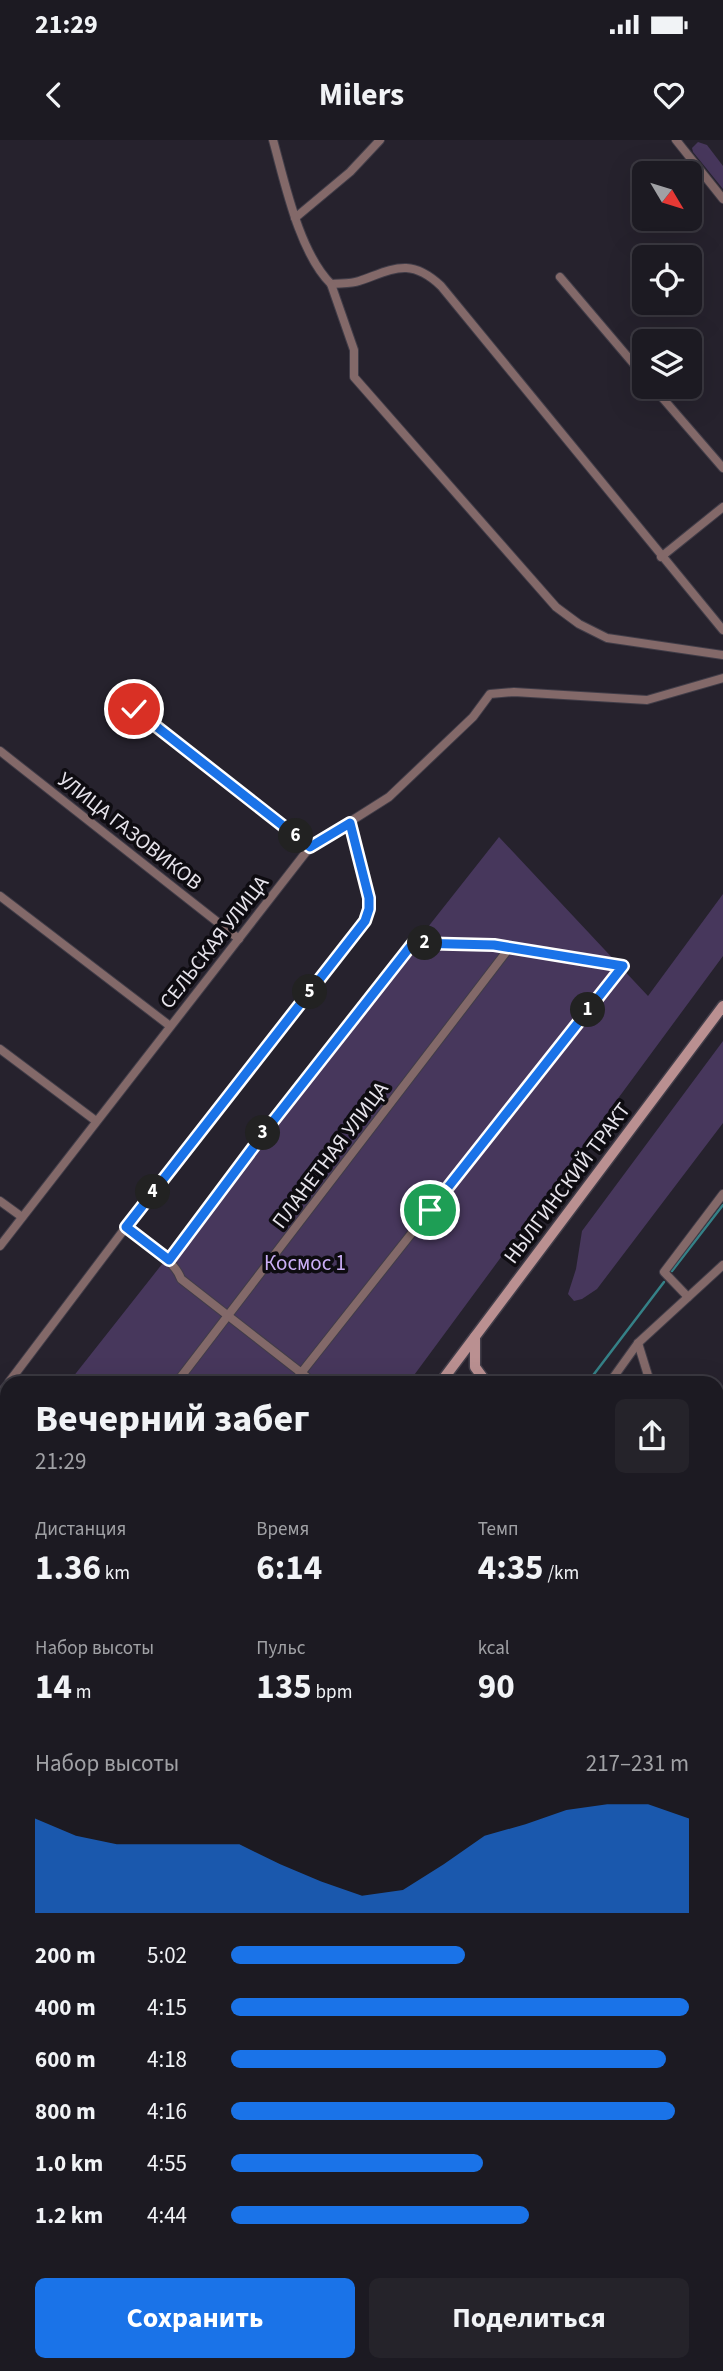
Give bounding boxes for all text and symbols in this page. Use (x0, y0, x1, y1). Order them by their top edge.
text: 21:29 (35, 6, 98, 43)
text: Milers (319, 72, 404, 118)
icon: back (35, 76, 73, 114)
icon: heart (650, 76, 688, 114)
north arrow (632, 161, 702, 231)
map controls (632, 161, 702, 399)
button: locate (632, 245, 702, 315)
button: layers (632, 329, 702, 399)
pin (104, 679, 164, 739)
icon: check (115, 690, 153, 728)
street label: УЛИЦА ГАЗОВИКОВ (51, 765, 209, 897)
pin: 6 (278, 818, 314, 854)
text: 6 (290, 822, 301, 849)
street label: СЕЛЬСКАЯ УЛИЦА (152, 869, 276, 1015)
pin: 2 (408, 926, 442, 960)
text: 2 (419, 929, 430, 956)
pin: 5 (292, 974, 328, 1010)
text: 5 (304, 978, 315, 1005)
pin: 1 (570, 992, 606, 1028)
text: 1 (582, 996, 593, 1023)
street label: ПЛАНЕТНАЯ УЛИЦА (265, 1075, 396, 1235)
street label: НЫЛГИНСКИЙ ТРАКТ (496, 1096, 638, 1270)
pin: 3 (246, 1116, 280, 1150)
text: 3 (257, 1119, 268, 1146)
pin: 4 (136, 1174, 170, 1210)
text: 4 (147, 1178, 158, 1205)
pin (400, 1180, 460, 1240)
icon: arrive (411, 1191, 449, 1229)
park label: Космос 1 (264, 1248, 346, 1278)
text: Вечерний забег (35, 1392, 310, 1446)
button: share (615, 1399, 689, 1473)
text: 21:29 (35, 1445, 86, 1478)
text: Дистанция (35, 1516, 126, 1543)
text: Время (256, 1516, 309, 1543)
text: Темп (478, 1516, 519, 1543)
text: 1.36 (35, 1543, 101, 1593)
text: 6:14 (256, 1543, 322, 1593)
text: 4:35 (478, 1543, 544, 1593)
text: km (101, 1560, 130, 1587)
text: /km (544, 1560, 579, 1587)
text: Набор высоты (35, 1635, 154, 1662)
text: Пульс (256, 1635, 305, 1662)
text: kcal (478, 1635, 510, 1662)
text: 14 (35, 1662, 72, 1712)
text: 135 (256, 1662, 312, 1712)
text: 90 (478, 1662, 515, 1712)
text: m (72, 1679, 92, 1706)
text: bpm (312, 1679, 352, 1706)
text: Набор высоты (35, 1747, 179, 1780)
text: 217–231 m (586, 1747, 689, 1780)
text: 200 m (35, 1939, 96, 1972)
text: 5:02 (147, 1939, 187, 1972)
text: 400 m (35, 1991, 96, 2024)
text: 4:15 (147, 1991, 187, 2024)
text: 600 m (35, 2043, 96, 2076)
text: 4:18 (147, 2043, 187, 2076)
text: 800 m (35, 2095, 96, 2128)
text: 4:16 (147, 2095, 187, 2128)
text: 1.0 km (35, 2147, 103, 2180)
text: 4:55 (147, 2147, 187, 2180)
text: 1.2 km (35, 2199, 103, 2232)
text: 4:44 (147, 2199, 187, 2232)
button: Сохранить (35, 2278, 355, 2358)
button: Поделиться (369, 2278, 689, 2358)

